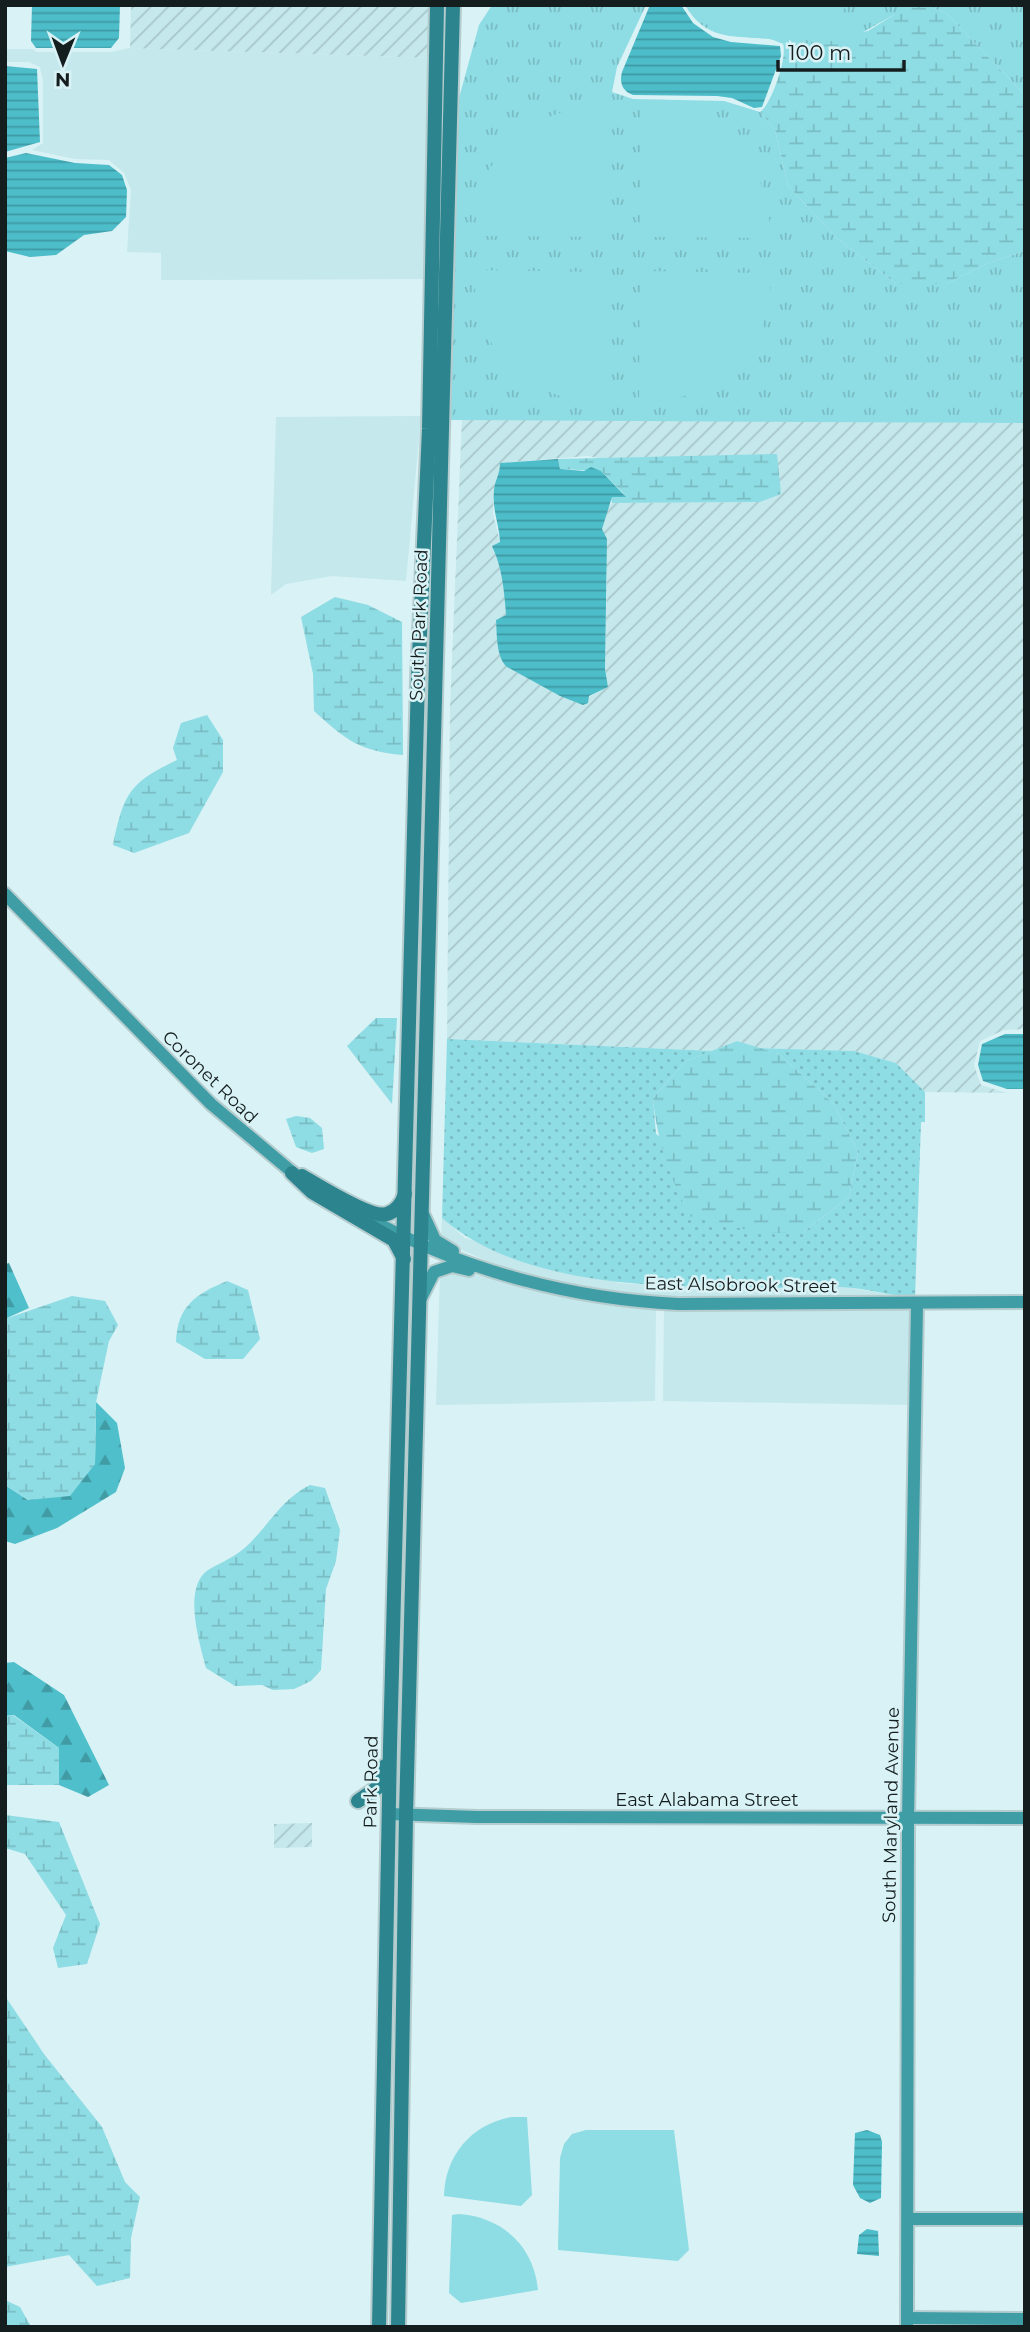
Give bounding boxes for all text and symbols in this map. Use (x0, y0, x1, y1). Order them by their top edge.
north arrow (28, 28, 98, 98)
scale bar (778, 28, 904, 72)
text: 100 m (788, 40, 851, 65)
text: N (55, 68, 71, 91)
street label: South Park Road (405, 549, 433, 701)
street label: Coronet Road (158, 1026, 262, 1128)
street label: East Alsobrook Street (644, 1272, 838, 1298)
street label: South Maryland Avenue (878, 1707, 904, 1923)
street label: Park Road (359, 1735, 383, 1829)
street label: East Alabama Street (615, 1789, 799, 1811)

